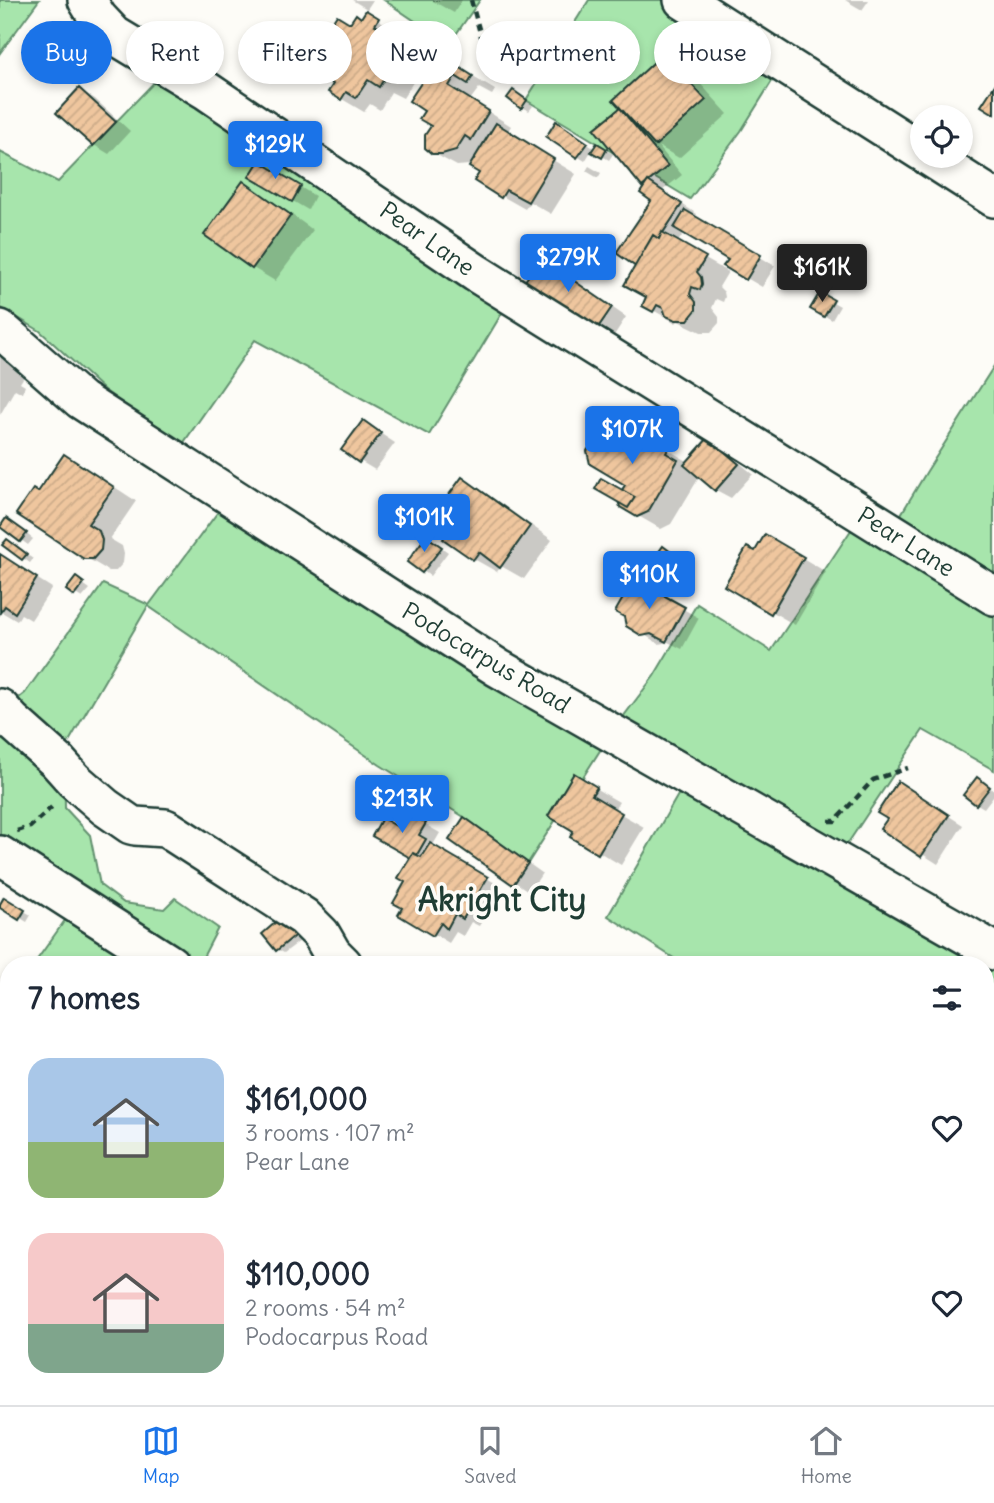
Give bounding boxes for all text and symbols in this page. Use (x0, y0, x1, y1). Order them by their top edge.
chip: Buy (21, 21, 112, 84)
chip: Rent (126, 21, 224, 84)
chip: Filters (238, 21, 352, 84)
chip: New (366, 21, 462, 84)
chip: Apartment (476, 21, 640, 84)
chip: House (654, 21, 771, 84)
map controls (910, 105, 973, 168)
button: locate (910, 105, 973, 168)
pin: $129K (226, 122, 324, 181)
text: $129K (244, 129, 306, 158)
street label: Pear Lane (374, 195, 481, 282)
pin: $279K (519, 234, 617, 294)
text: $279K (536, 242, 600, 271)
pin: $161K (773, 244, 871, 304)
text: $161K (793, 252, 851, 281)
pin: $107K (583, 406, 681, 466)
text: $107K (601, 414, 663, 443)
pin: $101K (375, 494, 473, 554)
street label: Pear Lane (852, 500, 961, 583)
text: $101K (394, 502, 454, 531)
pin: $110K (600, 552, 698, 611)
text: $110K (619, 559, 679, 588)
street label: Podocarpus Road (397, 595, 576, 719)
pin: $213K (353, 776, 451, 835)
text: $213K (371, 783, 433, 812)
district label: Akright City (418, 879, 586, 920)
text: 7 homes (28, 979, 140, 1017)
icon: filters (928, 979, 966, 1017)
text: $161,000 (245, 1080, 368, 1118)
icon: home (84, 1086, 168, 1170)
icon: heart (928, 1109, 966, 1147)
text: 3 rooms · 107 m² (245, 1118, 415, 1147)
text: Pear Lane (245, 1147, 350, 1176)
text: $110,000 (245, 1255, 370, 1293)
icon: home (84, 1261, 168, 1345)
icon: heart (928, 1284, 966, 1322)
text: 2 rooms · 54 m² (245, 1293, 406, 1322)
text: Podocarpus Road (245, 1322, 428, 1351)
tab: Map (142, 1422, 180, 1488)
tab: Saved (464, 1422, 516, 1488)
tab: Home (801, 1422, 852, 1488)

